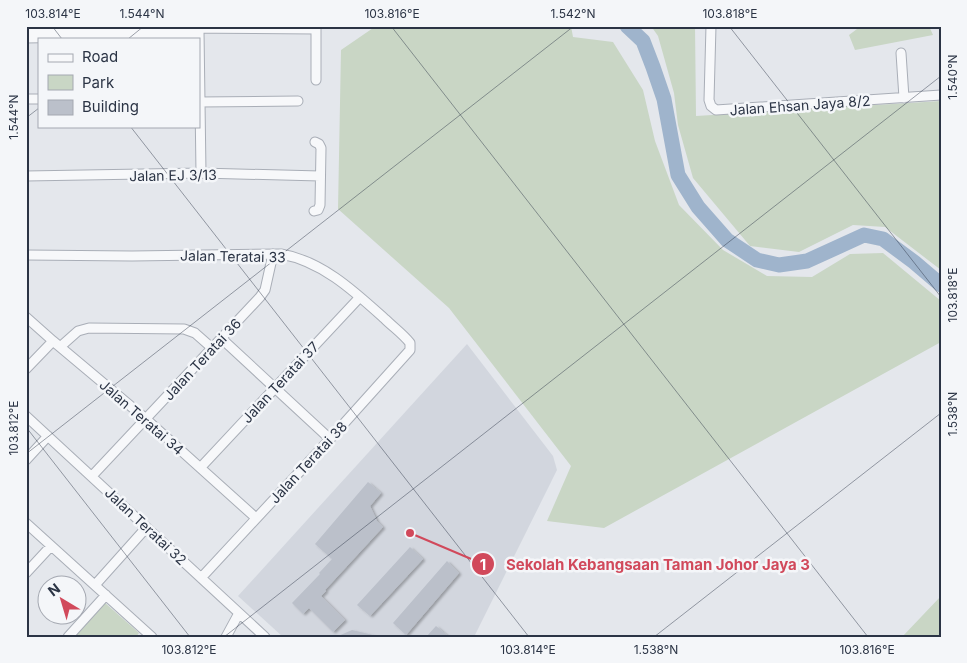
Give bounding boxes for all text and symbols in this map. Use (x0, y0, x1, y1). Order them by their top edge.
text: 103.814°E (25, 6, 81, 21)
text: 1.544°N (119, 6, 165, 21)
text: 103.816°E (364, 6, 420, 21)
text: 1.542°N (550, 6, 596, 21)
text: 103.818°E (702, 6, 758, 21)
legend (38, 38, 200, 128)
text: Road (82, 47, 118, 66)
text: 1.540°N (945, 54, 960, 100)
text: Park (82, 73, 115, 92)
street label: Jalan Ehsan Jaya 8/2 (729, 92, 871, 118)
text: 1.544°N (6, 94, 21, 140)
text: Building (82, 97, 139, 116)
street label: Jalan EJ 3/13 (129, 166, 217, 184)
street label: Jalan Teratai 33 (180, 247, 286, 265)
text: 103.818°E (945, 267, 960, 323)
street label: Jalan Teratai 36 (160, 315, 244, 403)
street label: Jalan Teratai 37 (238, 338, 322, 426)
street label: Jalan Teratai 34 (96, 376, 188, 458)
text: 1.538°N (945, 392, 960, 436)
text: 103.812°E (6, 400, 21, 456)
street label: Jalan Teratai 38 (266, 418, 350, 506)
street label: Jalan Teratai 32 (102, 484, 190, 568)
callout: Sekolah Kebangsaan Taman Johor Jaya 3 (471, 549, 820, 579)
text: 1 (480, 555, 486, 574)
text: Sekolah Kebangsaan Taman Johor Jaya 3 (506, 555, 810, 574)
north arrow (38, 576, 88, 626)
text: N (44, 579, 63, 599)
text: 103.812°E (161, 642, 217, 657)
text: 103.814°E (500, 642, 556, 657)
text: 1.538°N (634, 642, 678, 657)
text: 103.816°E (839, 642, 895, 657)

